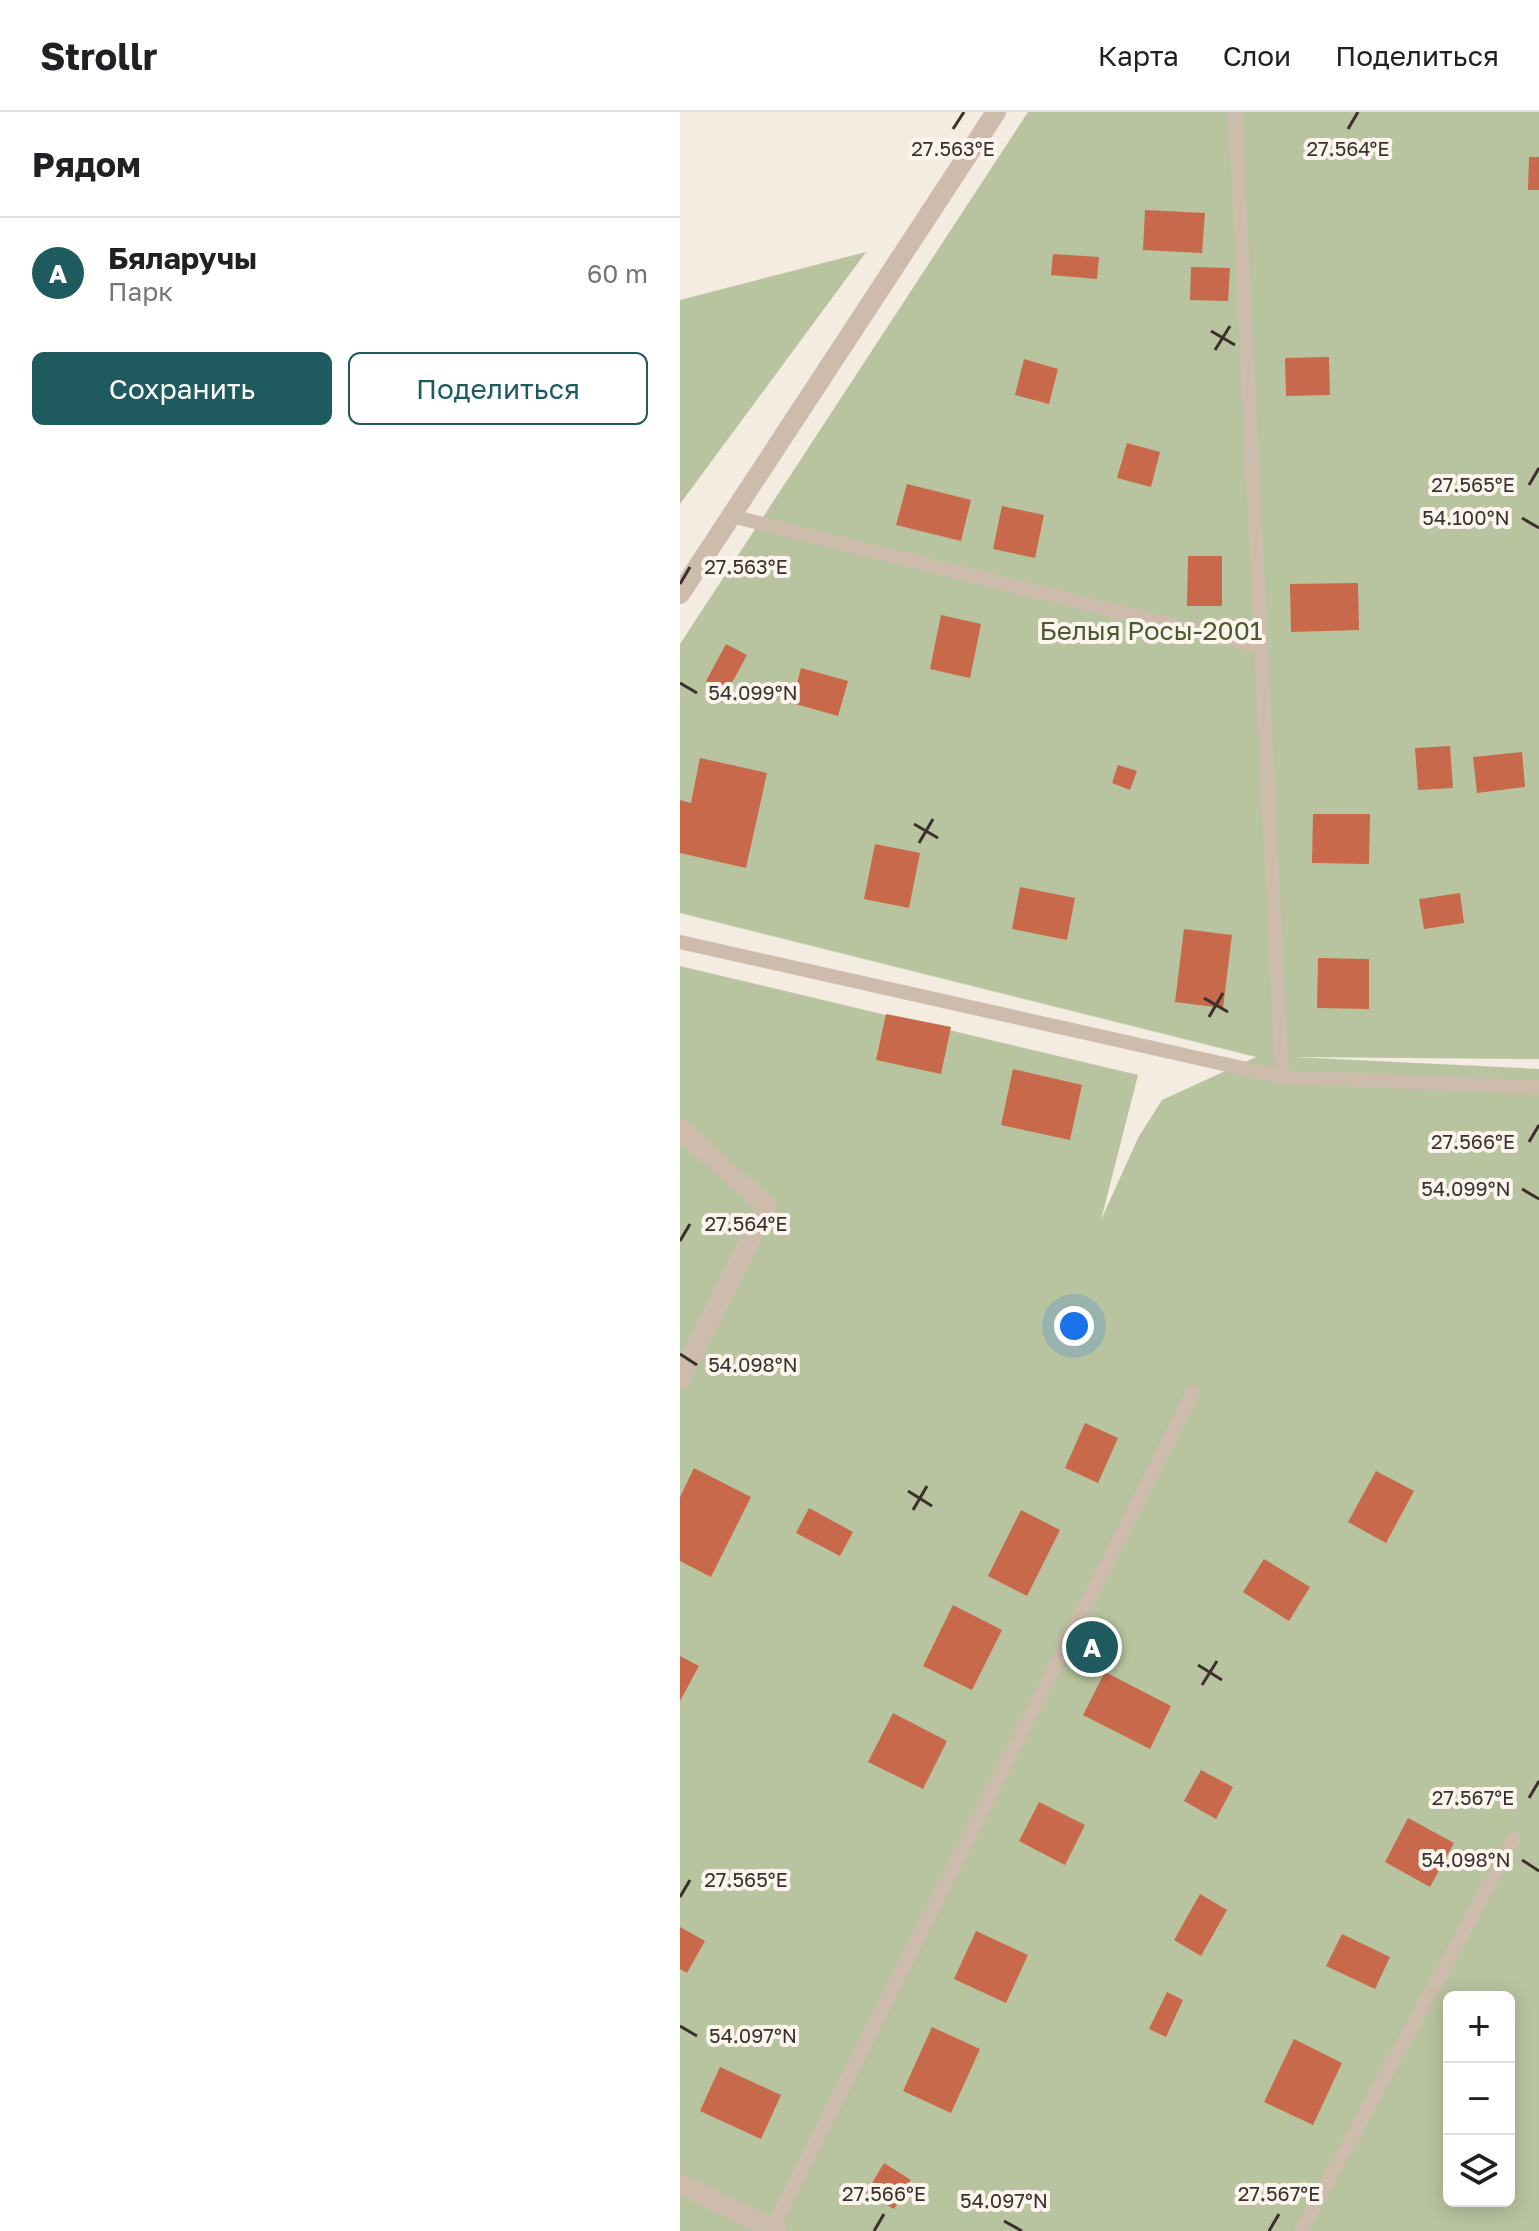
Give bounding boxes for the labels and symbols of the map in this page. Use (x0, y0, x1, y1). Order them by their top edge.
text: 27.563°E (911, 136, 995, 160)
text: 27.564°E (1306, 136, 1390, 160)
text: 27.565°E (1431, 472, 1515, 496)
text: 54.100°N (1422, 505, 1510, 529)
text: 27.563°E (704, 554, 788, 578)
park label: Белыя Росы-2001 (1040, 615, 1262, 646)
text: 54.099°N (708, 680, 798, 704)
text: 27.566°E (1431, 1129, 1515, 1153)
text: 54.099°N (1421, 1176, 1511, 1200)
text: 27.564°E (704, 1211, 788, 1235)
your location (1054, 1306, 1094, 1346)
text: 54.098°N (708, 1352, 798, 1376)
pin: A (1066, 1617, 1118, 1677)
text: 27.567°E (1432, 1785, 1514, 1809)
text: 54.098°N (1421, 1847, 1511, 1871)
text: 27.565°E (704, 1867, 788, 1891)
text: 54.097°N (709, 2023, 797, 2047)
text: 27.566°E (842, 2181, 926, 2205)
text: 27.567°E (1238, 2181, 1320, 2205)
text: 54.097°N (960, 2188, 1048, 2212)

